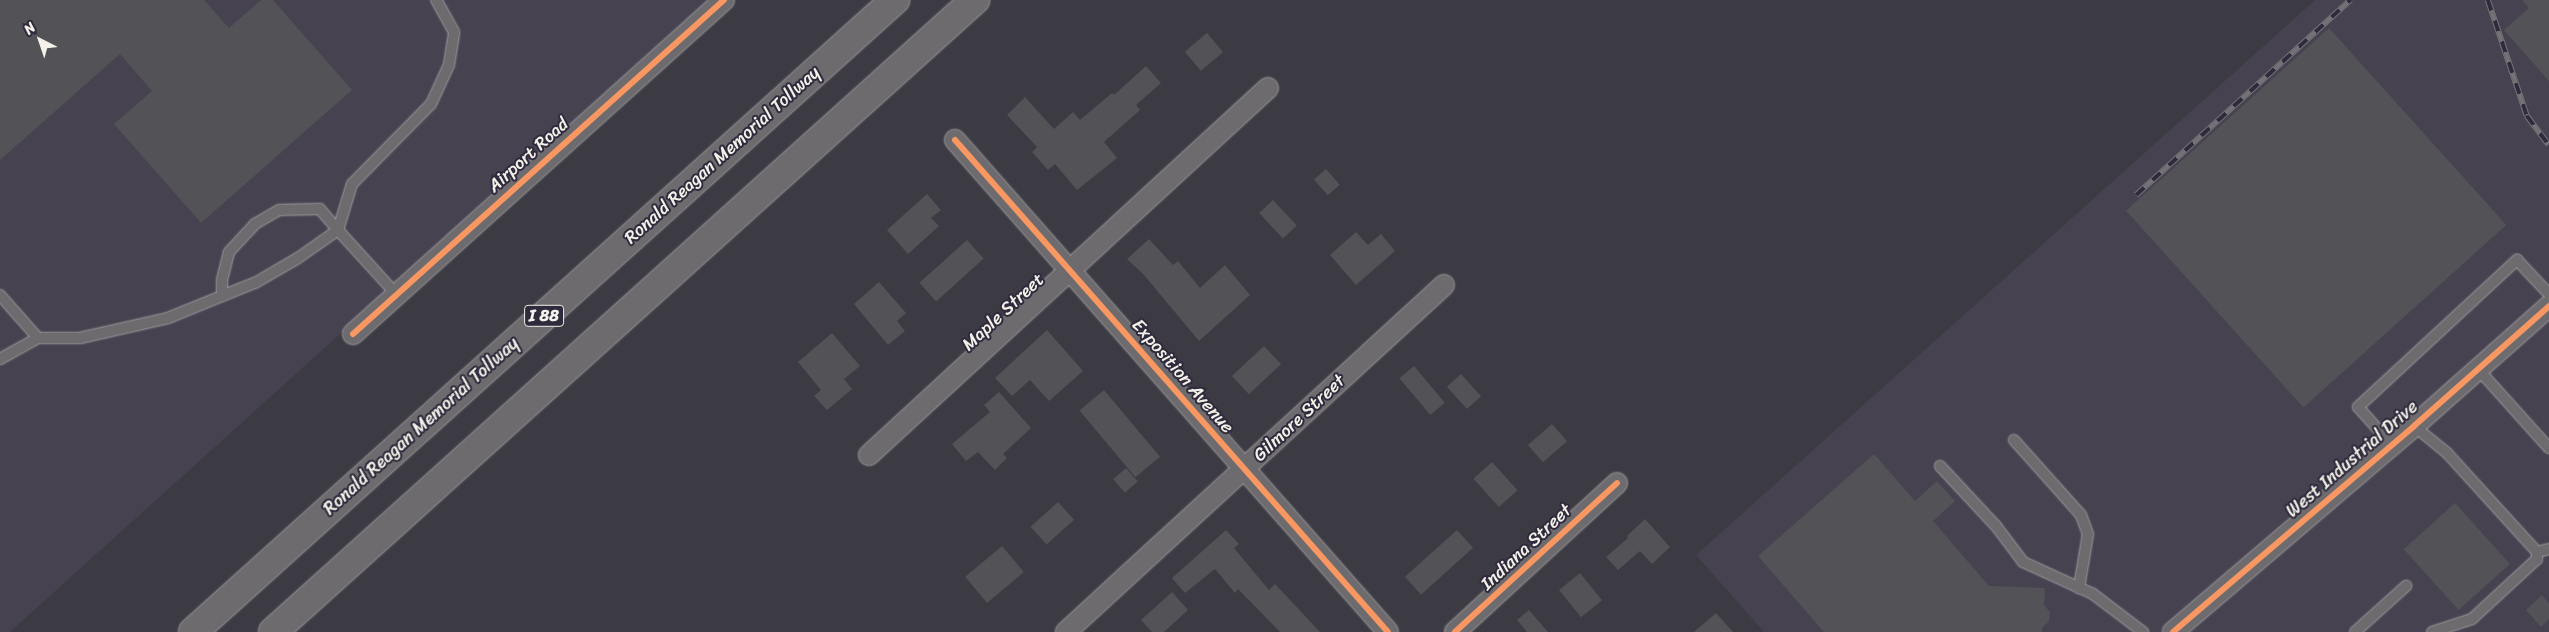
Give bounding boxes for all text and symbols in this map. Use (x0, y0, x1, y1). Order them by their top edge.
north arrow (15, 15, 65, 65)
text: N (18, 16, 42, 41)
street label: Ronald Reagan Memorial Tollway (619, 61, 825, 249)
street label: Airport Road (483, 113, 573, 197)
street label: Maple Street (957, 268, 1049, 356)
road number: I 88 (524, 302, 564, 330)
street label: Exposition Avenue (1128, 315, 1238, 437)
street label: Ronald Reagan Memorial Tollway (318, 332, 524, 520)
street label: Gilmore Street (1249, 370, 1349, 466)
street label: West Industrial Drive (2282, 396, 2422, 522)
street label: Indiana Street (1476, 500, 1576, 594)

